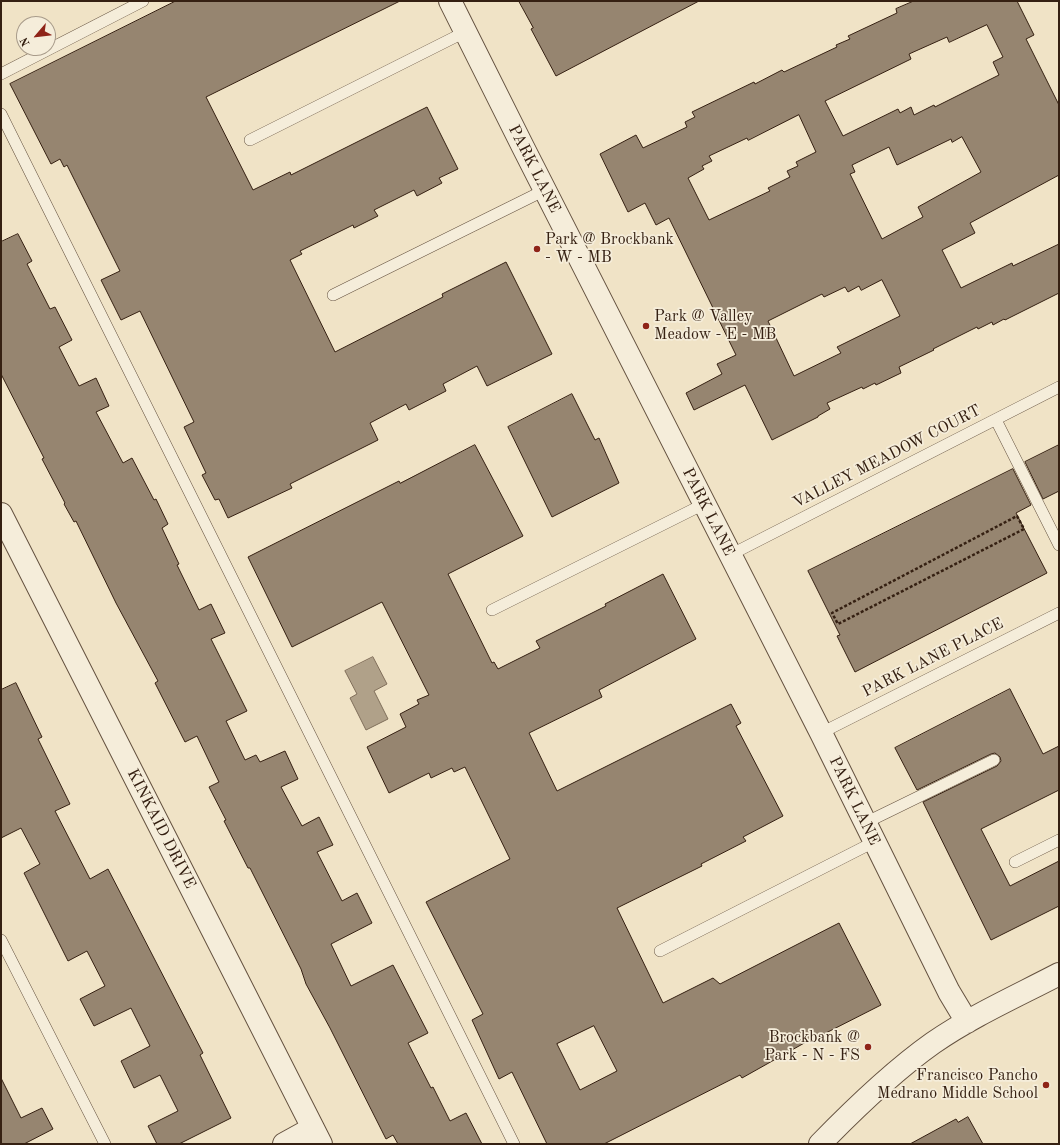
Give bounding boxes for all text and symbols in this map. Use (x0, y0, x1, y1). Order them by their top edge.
north arrow (16, 16, 56, 56)
text: N (19, 35, 33, 48)
street label: PARK LANE (504, 122, 564, 216)
place label: Park @ Brockbank - W - MB (545, 230, 674, 268)
marker: Park @ Brockbank - W - MB (532, 244, 542, 254)
place label: Park @ Valley Meadow - E - MB (654, 307, 776, 345)
marker: Park @ Valley Meadow - E - MB (641, 321, 651, 331)
street label: VALLEY MEADOW COURT (790, 401, 984, 513)
street label: PARK LANE (678, 465, 738, 559)
street label: PARK LANE PLACE (859, 614, 1007, 702)
street label: PARK LANE (824, 754, 884, 848)
street label: KINKAID DRIVE (122, 766, 200, 892)
place label: Brockbank @ Park - N - FS (764, 1028, 860, 1066)
marker: Brockbank @ Park - N - FS (863, 1042, 873, 1052)
place label: Francisco Pancho Medrano Middle School (877, 1066, 1038, 1104)
marker: Francisco Pancho Medrano Middle School (1041, 1080, 1051, 1090)

